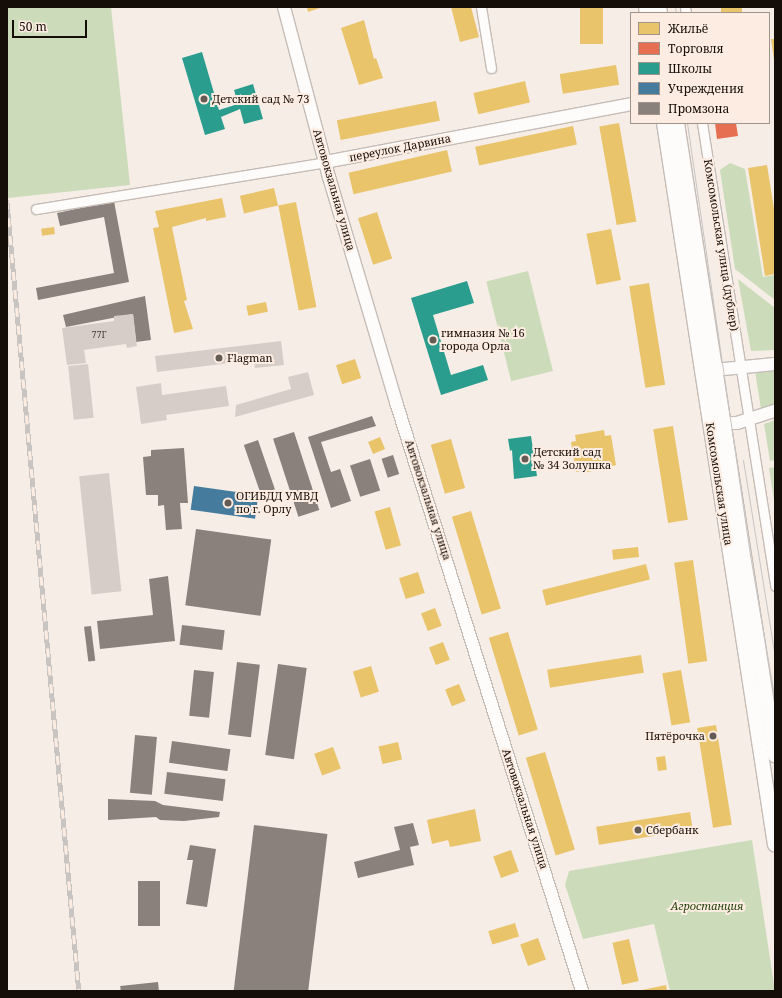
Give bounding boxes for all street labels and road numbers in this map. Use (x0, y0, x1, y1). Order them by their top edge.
street label: Автовокзальная улица (310, 128, 358, 252)
street label: переулок Дарвина (348, 132, 452, 164)
street label: Комсомольская улица (дублер) (701, 158, 741, 332)
street label: Комсомольская улица (703, 422, 735, 546)
street label: Автовокзальная улица (402, 438, 454, 562)
street label: Автовокзальная улица (499, 747, 551, 871)

